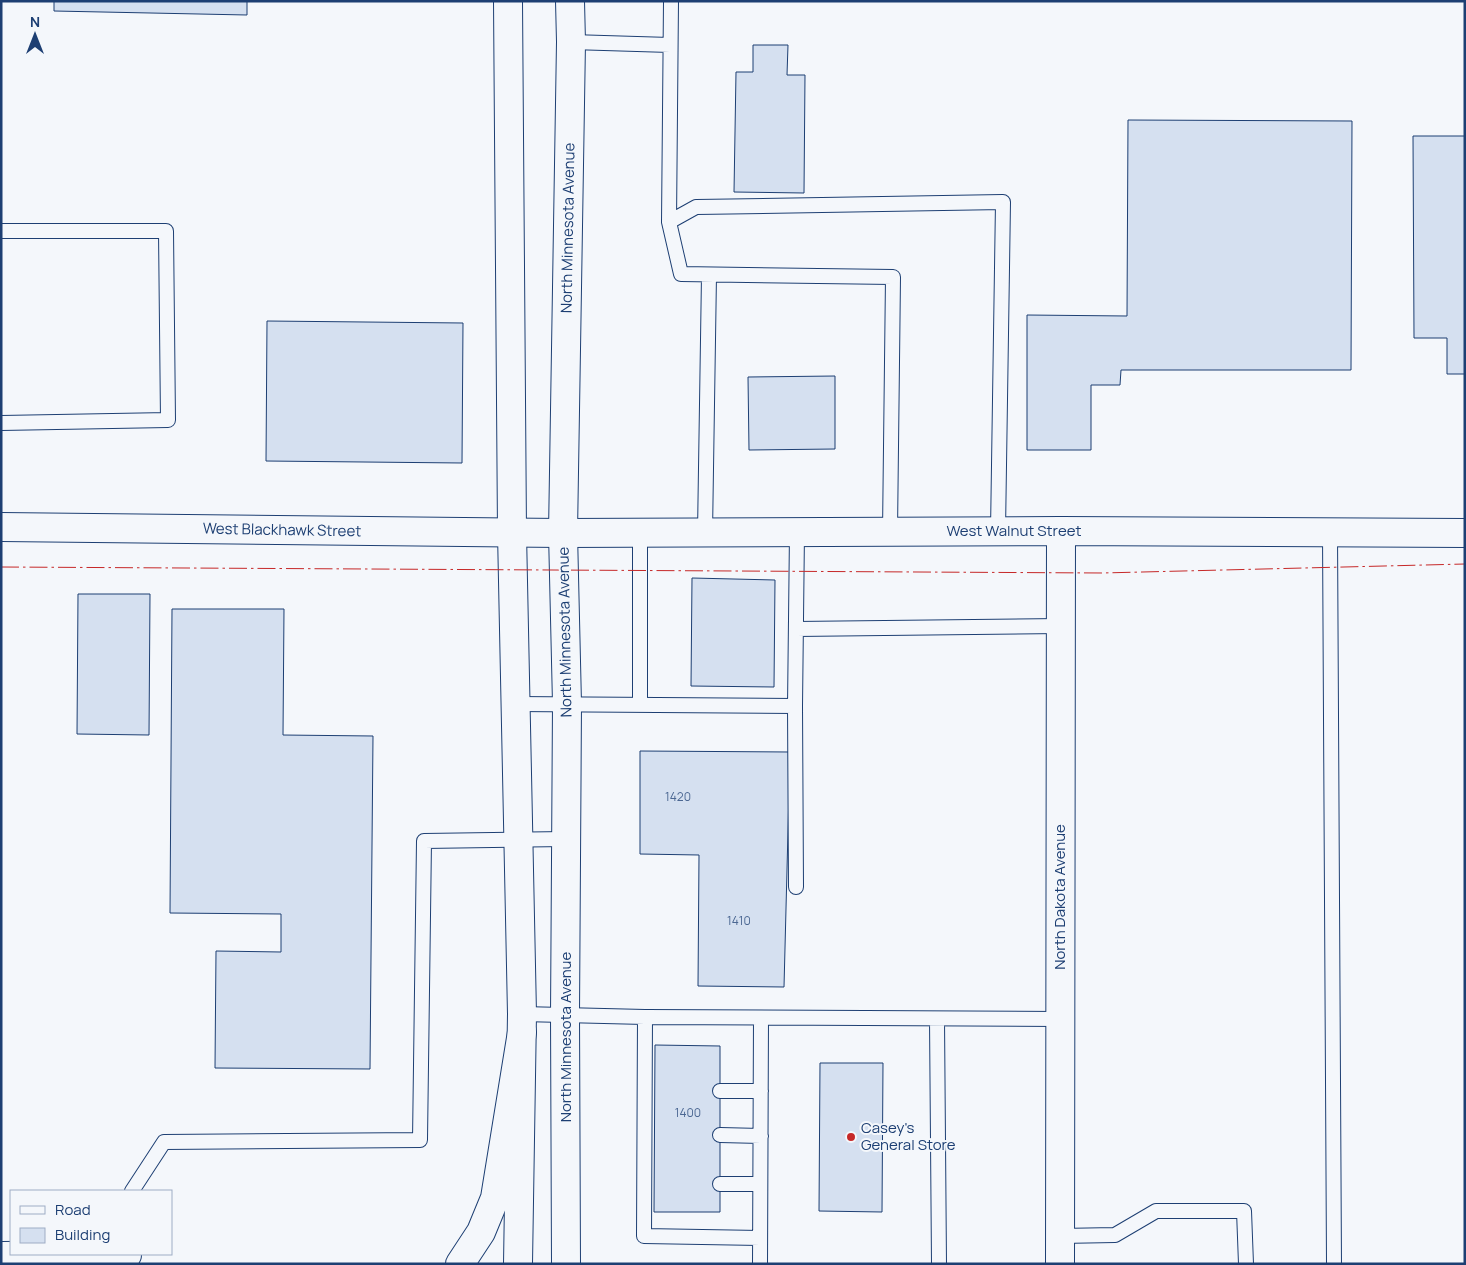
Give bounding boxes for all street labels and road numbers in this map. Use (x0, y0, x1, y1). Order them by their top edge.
street label: North Minnesota Avenue (556, 142, 579, 313)
street label: West Blackhawk Street (203, 518, 361, 541)
street label: West Walnut Street (947, 520, 1081, 541)
street label: North Minnesota Avenue (553, 546, 576, 717)
street label: North Dakota Avenue (1049, 824, 1070, 970)
street label: North Minnesota Avenue (555, 951, 576, 1122)

